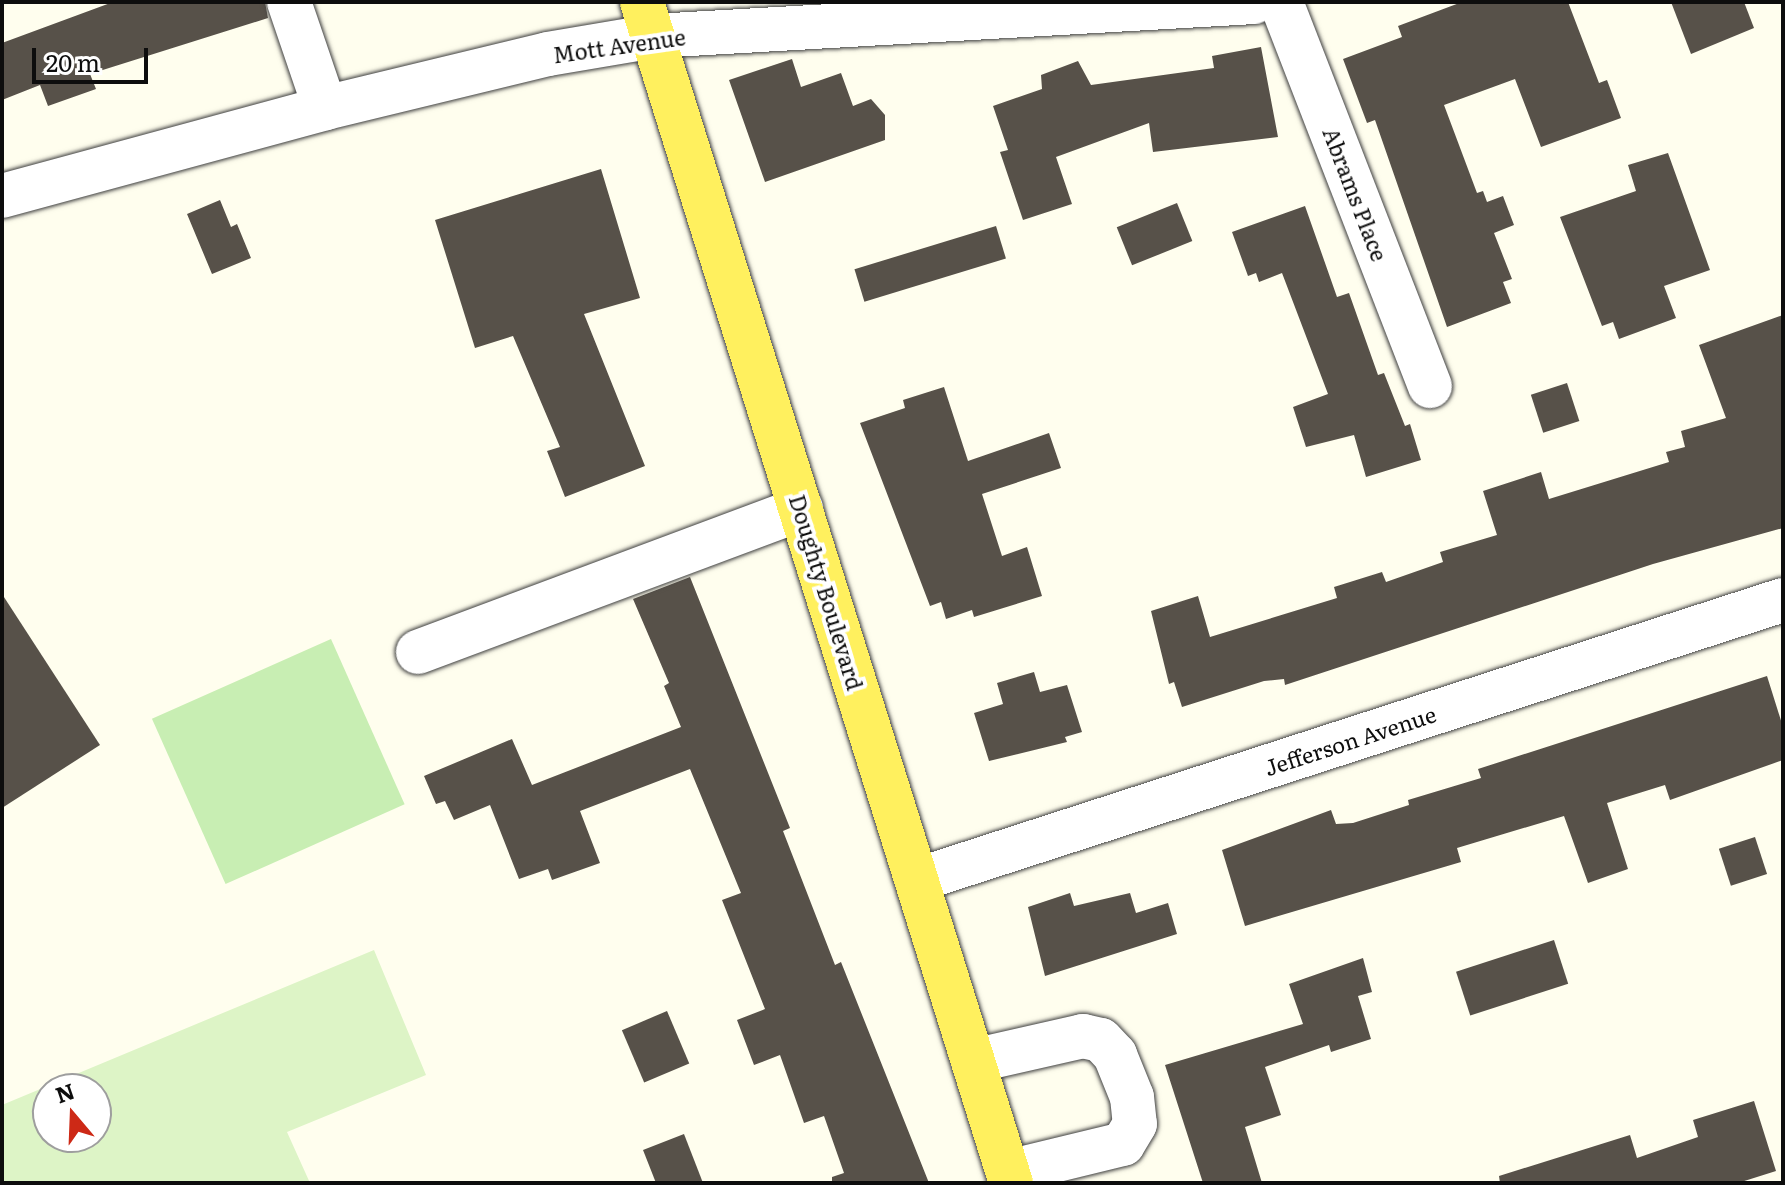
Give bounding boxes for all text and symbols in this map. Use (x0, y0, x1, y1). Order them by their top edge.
street label: Mott Avenue (551, 23, 687, 67)
scale bar (36, 32, 152, 82)
text: 20 m (46, 44, 100, 79)
street label: Abrams Place (1318, 123, 1394, 265)
street label: Doughty Boulevard (785, 491, 869, 693)
street label: Jefferson Avenue (1261, 700, 1439, 780)
north arrow (32, 1073, 112, 1153)
text: N (51, 1073, 79, 1110)

